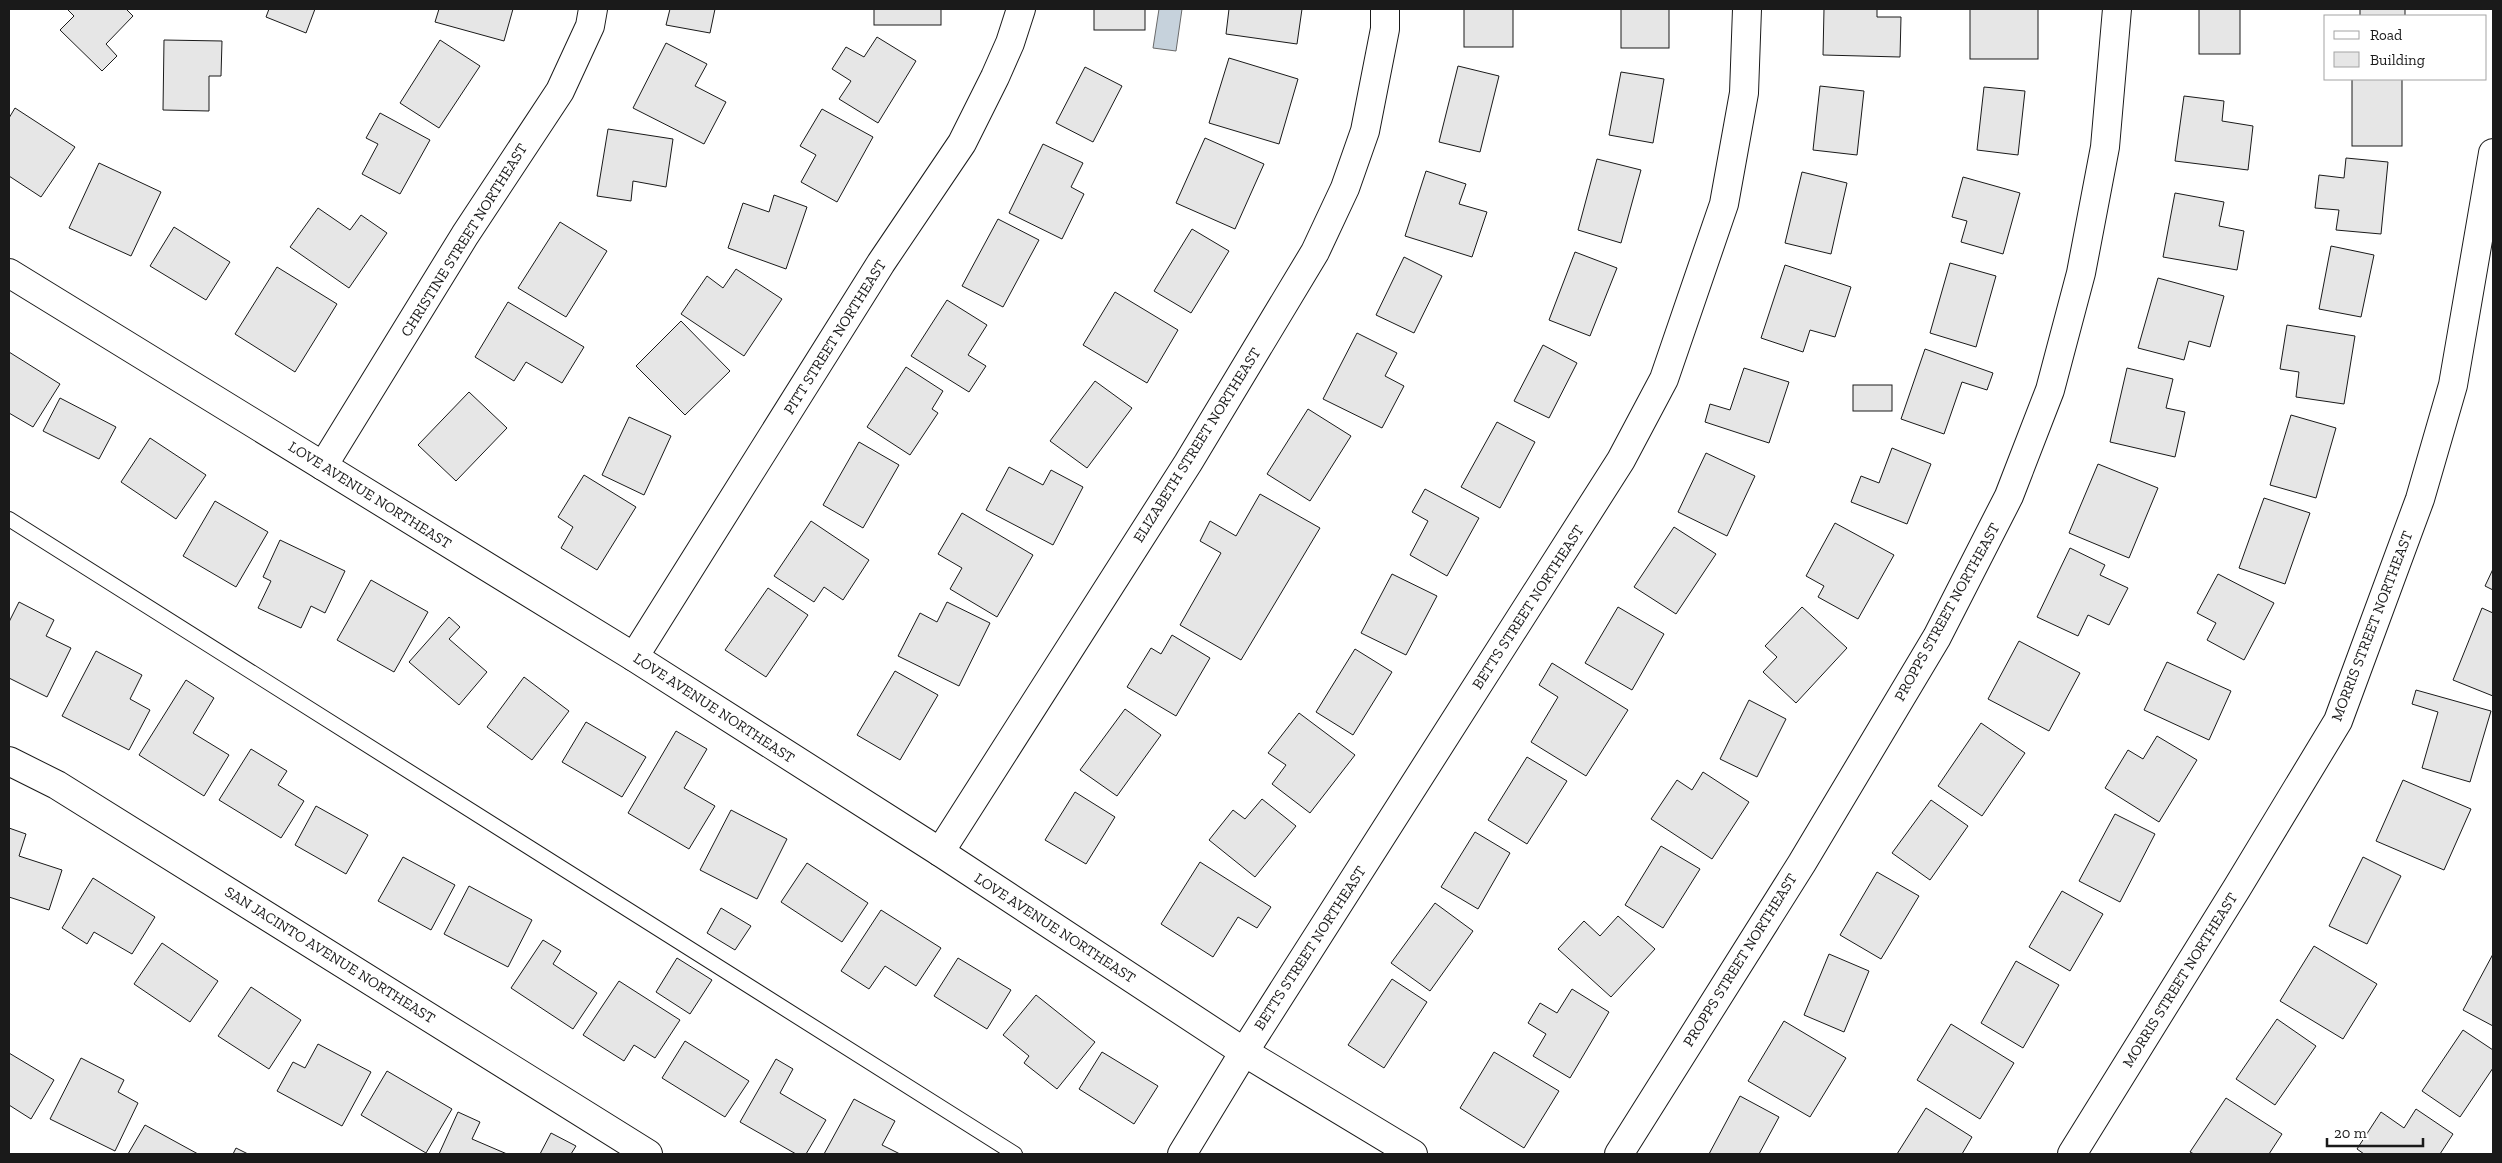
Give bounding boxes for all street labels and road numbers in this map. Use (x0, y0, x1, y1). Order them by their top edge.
street label: CHRISTINE STREET NORTHEAST (397, 140, 531, 340)
street label: PITT STREET NORTHEAST (780, 256, 890, 418)
street label: ELIZABETH STREET NORTHEAST (1129, 344, 1265, 546)
street label: LOVE AVENUE NORTHEAST (285, 437, 455, 553)
street label: PROPPS STREET NORTHEAST (1890, 520, 2004, 704)
street label: BETTS STREET NORTHEAST (1468, 522, 1588, 692)
street label: MORRIS STREET NORTHEAST (2327, 528, 2417, 724)
street label: LOVE AVENUE NORTHEAST (630, 649, 798, 767)
street label: BETTS STREET NORTHEAST (1250, 863, 1370, 1033)
street label: LOVE AVENUE NORTHEAST (971, 869, 1139, 987)
street label: PROPPS STREET NORTHEAST (1679, 870, 1801, 1050)
street label: SAN JACINTO AVENUE NORTHEAST (222, 883, 438, 1027)
street label: MORRIS STREET NORTHEAST (2119, 889, 2241, 1071)

